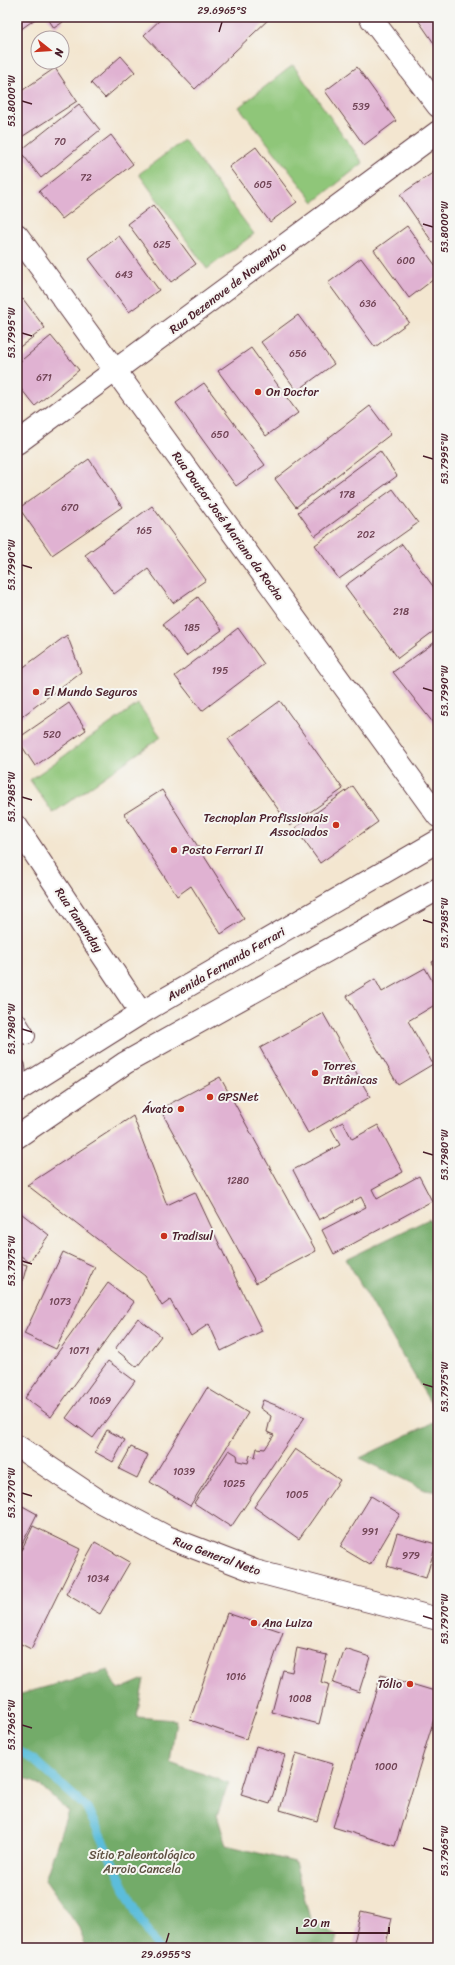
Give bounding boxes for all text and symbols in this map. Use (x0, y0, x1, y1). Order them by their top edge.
text: 29.6965°S (197, 2, 247, 20)
north arrow (30, 30, 70, 70)
text: N (49, 45, 70, 60)
text: 53.8000°W (3, 75, 21, 127)
house number: 539 (352, 98, 370, 116)
house number: 70 (54, 133, 66, 151)
house number: 72 (80, 169, 92, 187)
house number: 605 (254, 176, 272, 194)
text: 53.8000°W (436, 201, 454, 253)
house number: 625 (153, 236, 171, 254)
street label: Rua Dezenove de Novembro (164, 236, 292, 340)
house number: 600 (397, 252, 415, 270)
house number: 643 (115, 266, 133, 284)
house number: 636 (360, 295, 377, 313)
text: 53.7995°W (3, 307, 21, 358)
house number: 656 (289, 345, 307, 363)
house number: 671 (36, 369, 52, 387)
place label: On Doctor (266, 381, 320, 403)
marker: On Doctor (253, 387, 263, 397)
house number: 650 (211, 426, 229, 444)
text: 53.7995°W (436, 433, 454, 484)
street label: Rua Doutor José Mariano da Rocha (166, 446, 290, 606)
house number: 178 (339, 486, 355, 504)
house number: 670 (61, 499, 79, 517)
house number: 165 (136, 522, 152, 540)
house number: 202 (357, 526, 375, 544)
text: 53.7990°W (3, 539, 21, 590)
house number: 218 (393, 603, 409, 621)
house number: 185 (184, 619, 200, 637)
house number: 195 (212, 662, 228, 680)
text: 53.7990°W (436, 665, 454, 716)
place label: El Mundo Seguros (44, 681, 137, 703)
marker: El Mundo Seguros (31, 687, 41, 697)
house number: 520 (43, 726, 61, 744)
text: 53.7985°W (3, 771, 21, 822)
place label: Tecnoplan Profissionais Associados (203, 807, 328, 843)
marker: Tecnoplan Profissionais Associados (331, 820, 341, 830)
place label: Posto Ferrari II (182, 839, 264, 861)
marker: Posto Ferrari II (169, 845, 179, 855)
street label: Rua Tamanday (49, 883, 109, 958)
text: 53.7985°W (436, 897, 454, 948)
street label: Avenida Fernando Ferrari (162, 921, 290, 1007)
text: 53.7980°W (3, 1003, 21, 1054)
place label: Torres Britânicas (323, 1055, 378, 1091)
marker: Torres Britânicas (310, 1068, 320, 1078)
place label: GPSNet (218, 1086, 259, 1108)
marker: GPSNet (205, 1092, 215, 1102)
place label: Ávato (141, 1098, 173, 1120)
marker: Ávato (176, 1104, 186, 1114)
text: 53.7980°W (436, 1129, 454, 1180)
house number: 1280 (227, 1172, 249, 1190)
place label: Tradisul (172, 1225, 214, 1247)
marker: Tradisul (159, 1231, 169, 1241)
text: 53.7975°W (3, 1236, 21, 1286)
house number: 1073 (49, 1293, 71, 1311)
house number: 1071 (69, 1342, 89, 1360)
text: 53.7975°W (436, 1362, 454, 1412)
house number: 1069 (89, 1392, 111, 1410)
house number: 1039 (173, 1463, 195, 1481)
text: 53.7970°W (3, 1467, 21, 1518)
house number: 1025 (223, 1475, 245, 1493)
house number: 1005 (285, 1486, 309, 1504)
house number: 991 (362, 1523, 378, 1541)
street label: Rua General Neto (170, 1530, 264, 1582)
house number: 979 (402, 1547, 420, 1565)
house number: 1034 (87, 1570, 109, 1588)
text: 53.7970°W (436, 1593, 454, 1644)
place label: Ana Luiza (261, 1612, 313, 1634)
marker: Ana Luiza (249, 1618, 259, 1628)
house number: 1016 (226, 1668, 247, 1686)
place label: Tólio (377, 1673, 402, 1695)
marker: Tólio (405, 1679, 415, 1689)
house number: 1008 (289, 1690, 311, 1708)
text: 53.7965°W (3, 1700, 21, 1750)
house number: 1000 (374, 1758, 398, 1776)
text: 53.7965°W (436, 1826, 454, 1876)
park label: Sítio Paleontológico Arroio Cancela (89, 1844, 195, 1880)
scale bar (297, 1909, 389, 1935)
text: 20 m (303, 1912, 330, 1934)
text: 29.6955°S (141, 1946, 191, 1964)

